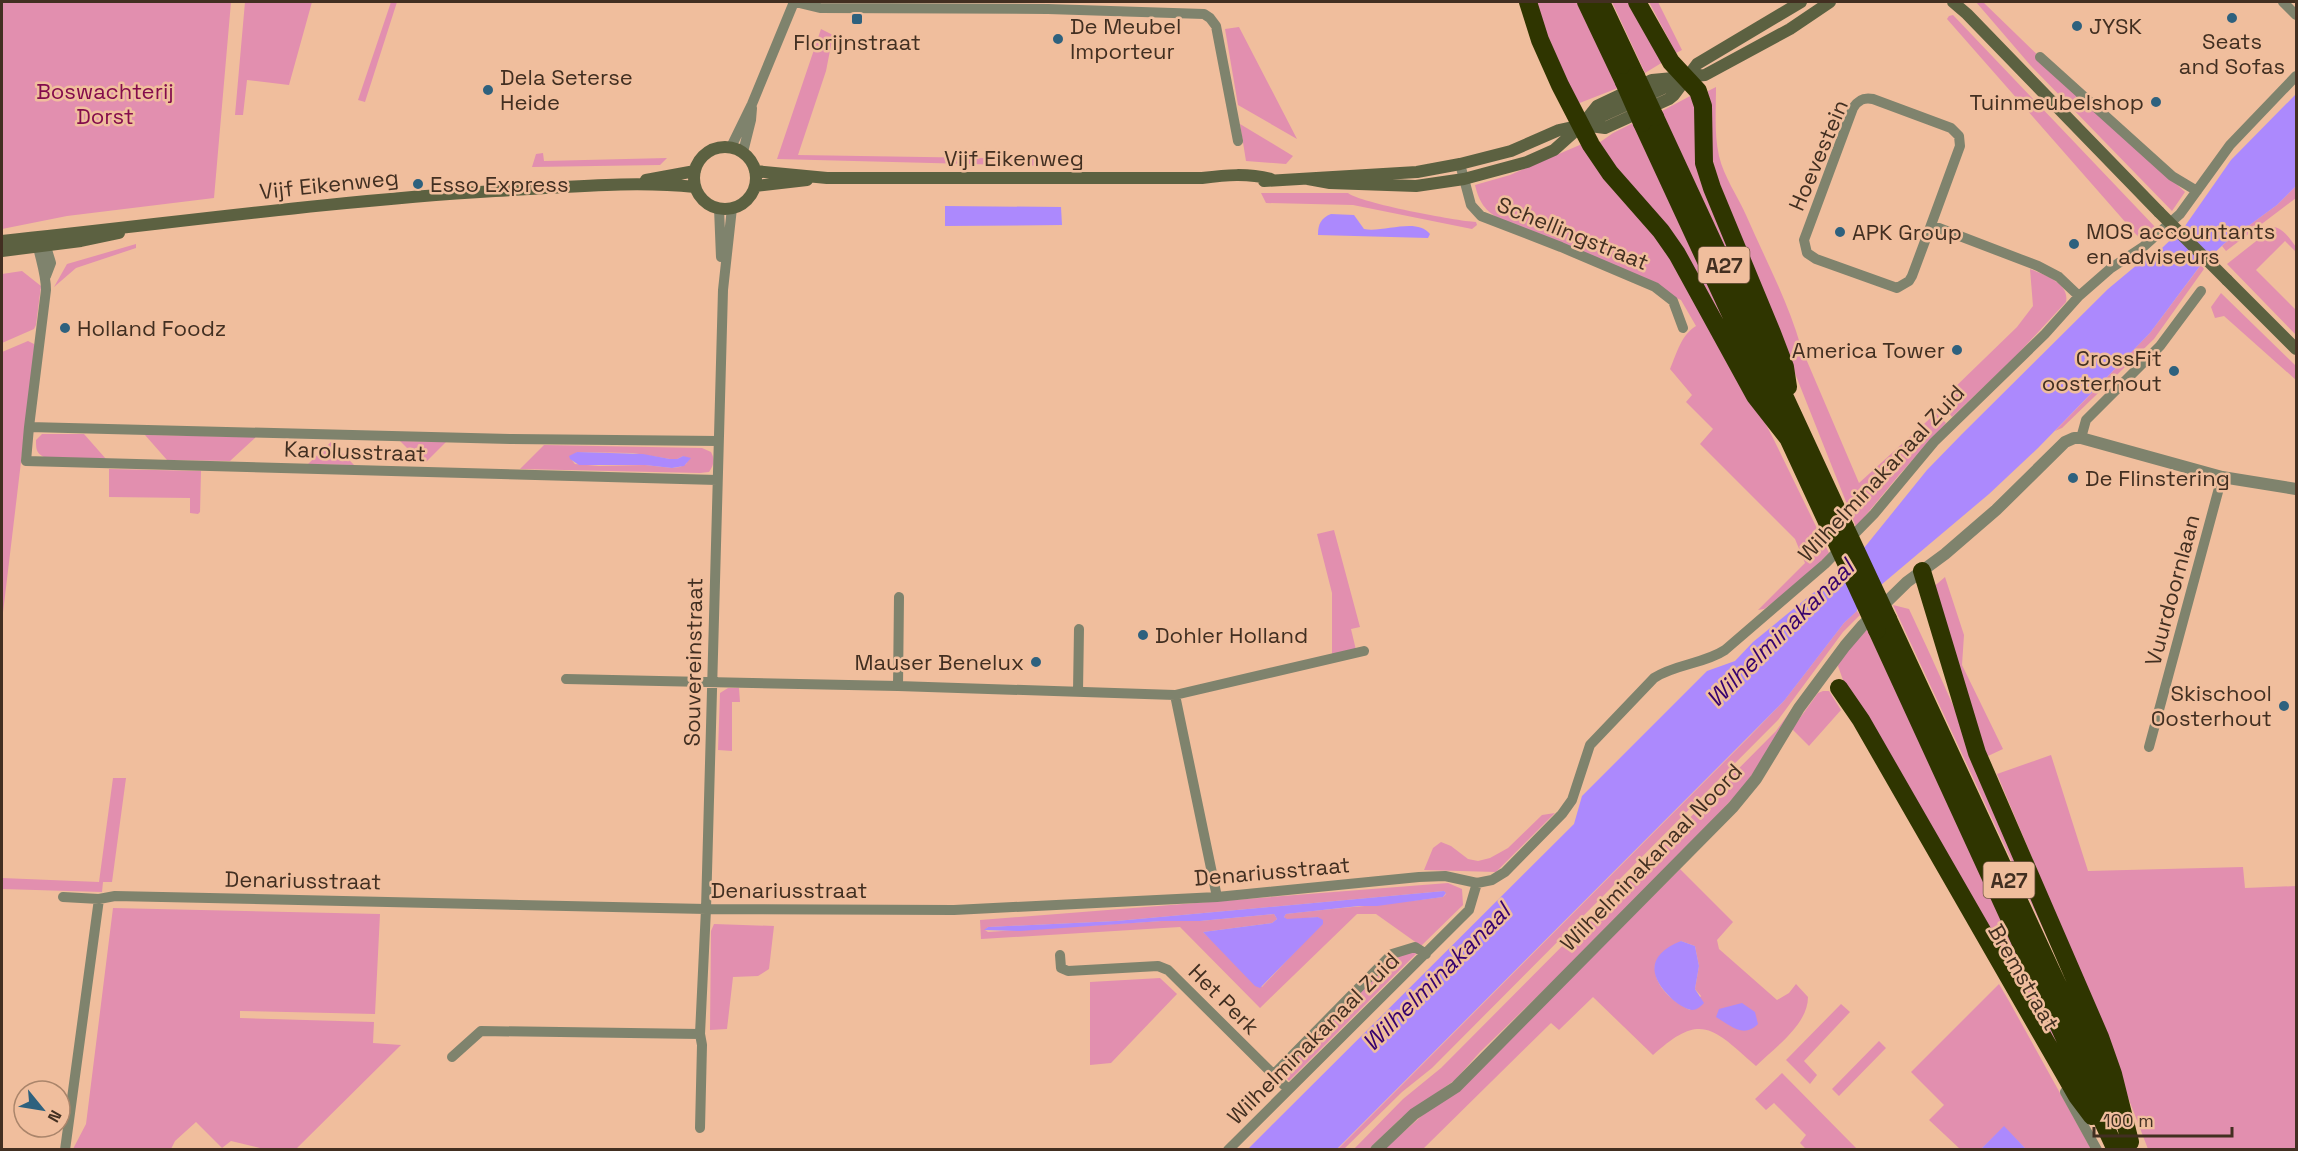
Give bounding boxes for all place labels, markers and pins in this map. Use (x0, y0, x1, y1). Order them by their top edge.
marker: Seats and Sofas (2225, 11, 2239, 25)
marker: Florijnstraat (850, 12, 864, 26)
place label: De Meubel Importeur (1070, 12, 1181, 65)
place label: JYSK (2089, 12, 2143, 40)
marker: JYSK (2070, 19, 2084, 33)
place label: Seats and Sofas (2179, 27, 2285, 80)
place label: Florijnstraat (793, 28, 921, 56)
marker: De Meubel Importeur (1051, 32, 1065, 46)
place label: Dela Seterse Heide (500, 63, 633, 116)
marker: Dela Seterse Heide (481, 83, 495, 97)
place label: Tuinmeubelshop (1970, 88, 2144, 116)
marker: Tuinmeubelshop (2149, 95, 2163, 109)
place label: Esso Express (430, 170, 569, 198)
marker: Esso Express (411, 177, 425, 191)
place label: MOS accountants en adviseurs (2086, 217, 2275, 270)
place label: APK Group (1852, 218, 1962, 246)
marker: APK Group (1833, 225, 1847, 239)
marker: MOS accountants en adviseurs (2067, 237, 2081, 251)
place label: Holland Foodz (77, 314, 226, 342)
marker: Holland Foodz (58, 321, 72, 335)
place label: America Tower (1792, 336, 1945, 364)
marker: America Tower (1950, 343, 1964, 357)
place label: CrossFit oosterhout (2042, 344, 2162, 397)
marker: CrossFit oosterhout (2167, 364, 2181, 378)
place label: De Flinstering (2085, 464, 2230, 492)
marker: De Flinstering (2066, 471, 2080, 485)
place label: Dohler Holland (1155, 621, 1308, 649)
marker: Dohler Holland (1136, 628, 1150, 642)
place label: Mauser Benelux (855, 648, 1024, 676)
marker: Mauser Benelux (1029, 655, 1043, 669)
place label: Skischool Oosterhout (2151, 679, 2272, 732)
marker: Skischool Oosterhout (2277, 699, 2291, 713)

